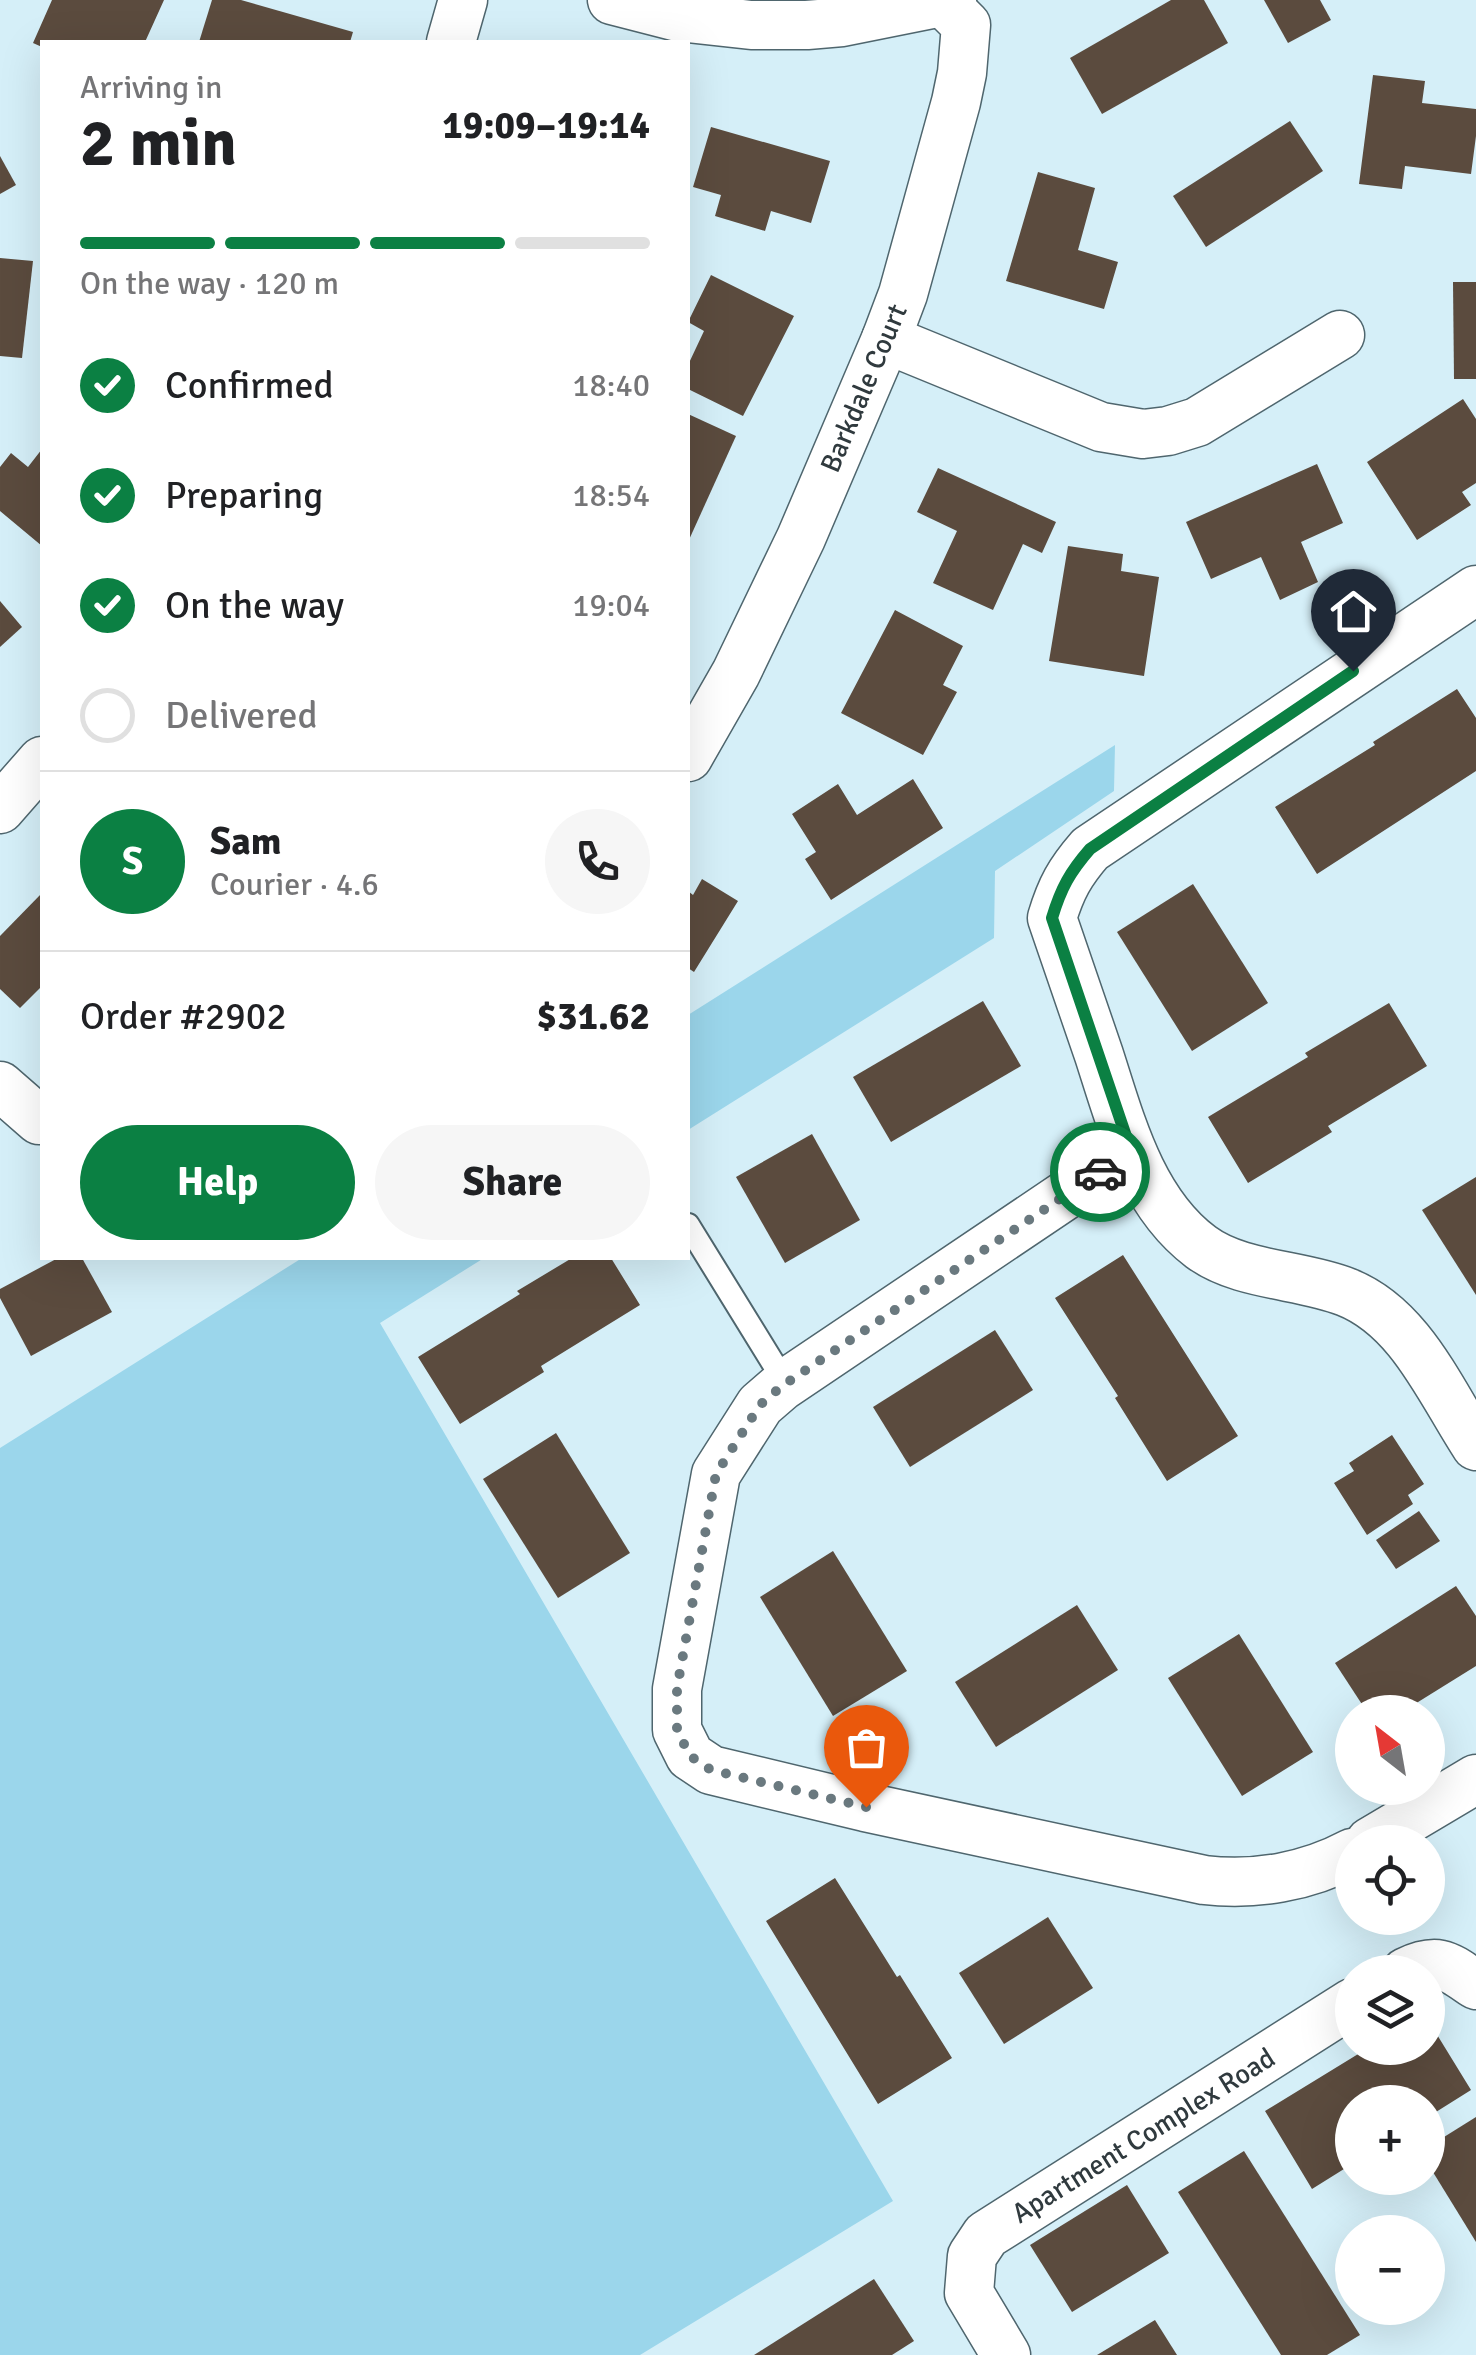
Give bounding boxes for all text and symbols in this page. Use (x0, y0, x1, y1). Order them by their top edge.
text: Arriving in (80, 68, 222, 107)
text: 19:09–19:14 (442, 102, 650, 149)
text: 2 min (80, 104, 237, 184)
text: On the way · 120 m (80, 264, 339, 303)
street label: Barkdale Court (813, 299, 915, 478)
icon: check (80, 358, 135, 413)
text: Confirmed (165, 362, 334, 409)
text: 18:40 (572, 366, 650, 405)
icon: check (80, 468, 135, 523)
text: Preparing (165, 472, 323, 519)
text: 18:54 (572, 476, 650, 515)
pin (1311, 569, 1396, 672)
icon: check (80, 578, 135, 633)
text: On the way (165, 582, 344, 629)
icon: home (1326, 584, 1381, 639)
text: 19:04 (572, 586, 650, 625)
text: Delivered (165, 692, 318, 739)
button: phone (545, 809, 650, 914)
text: Sam (210, 818, 281, 865)
text: S (122, 838, 143, 885)
text: Courier · 4.6 (210, 865, 379, 904)
text: Order #2902 (80, 993, 287, 1040)
text: $31.62 (537, 993, 650, 1040)
courier (1050, 1122, 1150, 1222)
button: Help (80, 1125, 355, 1240)
button: Share (375, 1125, 650, 1240)
icon: car (1073, 1145, 1128, 1200)
north arrow (1335, 1695, 1445, 1805)
map controls (1335, 1695, 1445, 2325)
pin (824, 1705, 909, 1808)
icon: bag (839, 1720, 894, 1775)
button: locate (1335, 1825, 1445, 1935)
button: layers (1335, 1955, 1445, 2065)
street label: Apartment Complex Road (1006, 2041, 1281, 2231)
button: + (1335, 2085, 1445, 2195)
button: − (1335, 2215, 1445, 2325)

